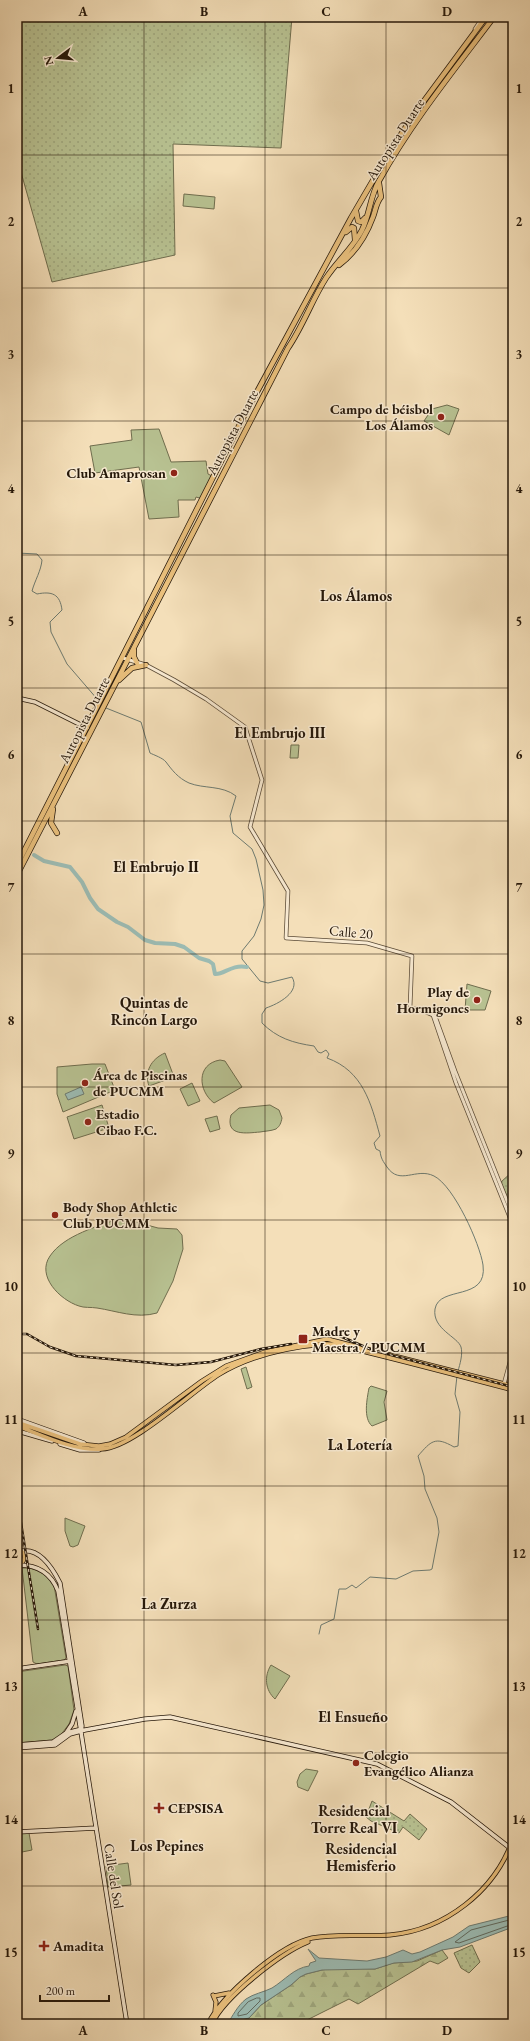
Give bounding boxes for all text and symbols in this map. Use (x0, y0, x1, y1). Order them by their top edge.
text: A (77, 3, 88, 20)
text: B (200, 3, 208, 20)
text: C (321, 3, 331, 20)
text: D (442, 3, 452, 20)
north arrow (38, 38, 78, 78)
text: N (40, 54, 56, 67)
text: 1 (8, 80, 15, 97)
text: 1 (516, 80, 523, 97)
street label: Autopista Duarte (361, 94, 429, 184)
text: 2 (8, 213, 15, 230)
text: 2 (516, 213, 523, 230)
text: 3 (8, 346, 15, 363)
text: 3 (516, 346, 523, 363)
street label: Autopista Duarte (201, 386, 262, 479)
place label: Campo de béisbol Los Álamos (330, 400, 433, 434)
marker: Campo de béisbol Los Álamos (436, 412, 446, 422)
place label: Club Amaprosan (67, 464, 166, 482)
marker: Club Amaprosan (169, 468, 179, 478)
text: 4 (8, 480, 15, 497)
text: 4 (516, 480, 523, 497)
district label: Los Álamos (320, 586, 392, 605)
text: 5 (8, 613, 14, 630)
text: 5 (516, 613, 522, 630)
street label: Autopista Duarte (54, 673, 114, 767)
district label: El Embrujo III (234, 723, 326, 742)
text: 6 (8, 746, 15, 763)
text: 6 (516, 746, 523, 763)
district label: El Embrujo II (113, 857, 199, 876)
text: 7 (8, 879, 15, 896)
text: 7 (516, 879, 523, 896)
street label: Calle 20 (328, 921, 374, 943)
place label: Play de Hormigones (397, 983, 469, 1017)
district label: Quintas de Rincón Largo (111, 993, 198, 1029)
marker: Play de Hormigones (472, 995, 482, 1005)
text: 8 (8, 1012, 15, 1029)
text: 8 (516, 1012, 523, 1029)
place label: Área de Piscinas de PUCMM (92, 1066, 187, 1100)
marker: Área de Piscinas de PUCMM (80, 1078, 90, 1088)
place label: Estadio Cibao F.C. (96, 1105, 157, 1139)
marker: Estadio Cibao F.C. (83, 1117, 93, 1127)
text: 9 (8, 1145, 15, 1162)
text: 9 (516, 1145, 523, 1162)
place label: Body Shop Athletic Club PUCMM (63, 1198, 177, 1232)
marker: Body Shop Athletic Club PUCMM (50, 1210, 60, 1220)
text: 10 (4, 1278, 18, 1295)
text: 10 (512, 1278, 526, 1295)
place label: Madre y Maestra / PUCMM (312, 1322, 426, 1356)
marker: Madre y Maestra / PUCMM (297, 1333, 309, 1345)
text: 11 (4, 1411, 18, 1428)
text: 11 (512, 1411, 526, 1428)
district label: La Lotería (328, 1435, 393, 1454)
text: 12 (4, 1545, 18, 1562)
text: 12 (512, 1545, 526, 1562)
district label: La Zurza (141, 1594, 197, 1613)
text: 13 (4, 1678, 18, 1695)
text: 13 (512, 1678, 526, 1695)
district label: El Ensueño (318, 1707, 388, 1726)
place label: Colegio Evangélico Alianza (364, 1746, 474, 1780)
marker: Colegio Evangélico Alianza (351, 1758, 361, 1768)
place label: CEPSISA (168, 1799, 224, 1817)
district label: Residencial Torre Real VI (311, 1801, 398, 1837)
marker: CEPSISA (153, 1802, 165, 1814)
text: 14 (4, 1811, 18, 1828)
text: 14 (512, 1811, 526, 1828)
district label: Los Pepines (130, 1836, 204, 1855)
district label: Residencial Hemisferio (325, 1839, 398, 1875)
street label: Calle del Sol (100, 1842, 128, 1911)
place label: Amadita (52, 1937, 105, 1955)
marker: Amadita (38, 1940, 50, 1952)
text: 15 (4, 1944, 18, 1961)
text: 15 (512, 1944, 526, 1961)
scale bar (40, 1977, 109, 2003)
text: 200 m (46, 1983, 76, 1999)
text: A (77, 2022, 88, 2039)
text: B (200, 2022, 208, 2039)
text: C (321, 2022, 331, 2039)
text: D (442, 2022, 452, 2039)

